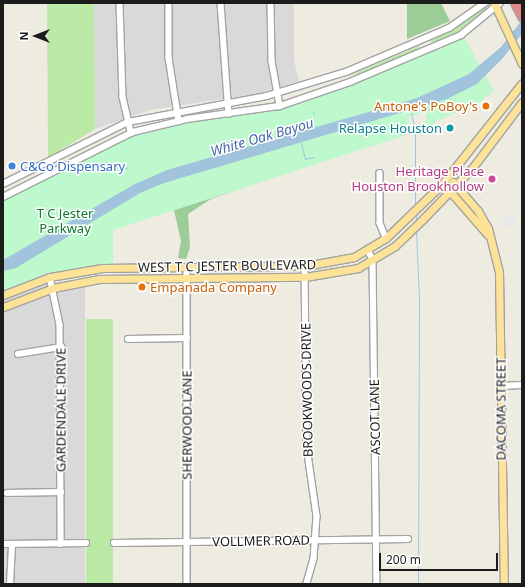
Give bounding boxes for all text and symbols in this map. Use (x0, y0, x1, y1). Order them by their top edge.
north arrow (16, 16, 56, 56)
text: N (16, 32, 31, 40)
place label: Antone's PoBoy's (374, 98, 478, 114)
marker: Antone's PoBoy's (481, 101, 491, 111)
water label: White Oak Bayou (209, 114, 315, 160)
place label: Relapse Houston (339, 120, 442, 136)
marker: Relapse Houston (445, 123, 455, 133)
place label: C&Co Dispensary (20, 158, 125, 174)
marker: C&Co Dispensary (7, 161, 17, 171)
place label: Heritage Place Houston Brookhollow (352, 164, 484, 195)
marker: Heritage Place Houston Brookhollow (487, 174, 497, 184)
park label: T C Jester Parkway (37, 206, 93, 237)
street label: WEST T C JESTER BOULEVARD (138, 257, 316, 275)
place label: Empanada Company (150, 279, 277, 295)
marker: Empanada Company (137, 282, 147, 292)
street label: BROOKWOODS DRIVE (298, 323, 316, 457)
street label: GARDENDALE DRIVE (53, 348, 69, 472)
street label: DACOMA STREET (493, 358, 509, 460)
street label: SHERWOOD LANE (179, 370, 195, 480)
street label: ASCOT LANE (367, 379, 383, 455)
street label: VOLLMER ROAD (212, 532, 310, 550)
scale bar (381, 545, 500, 571)
text: 200 m (386, 551, 421, 568)

